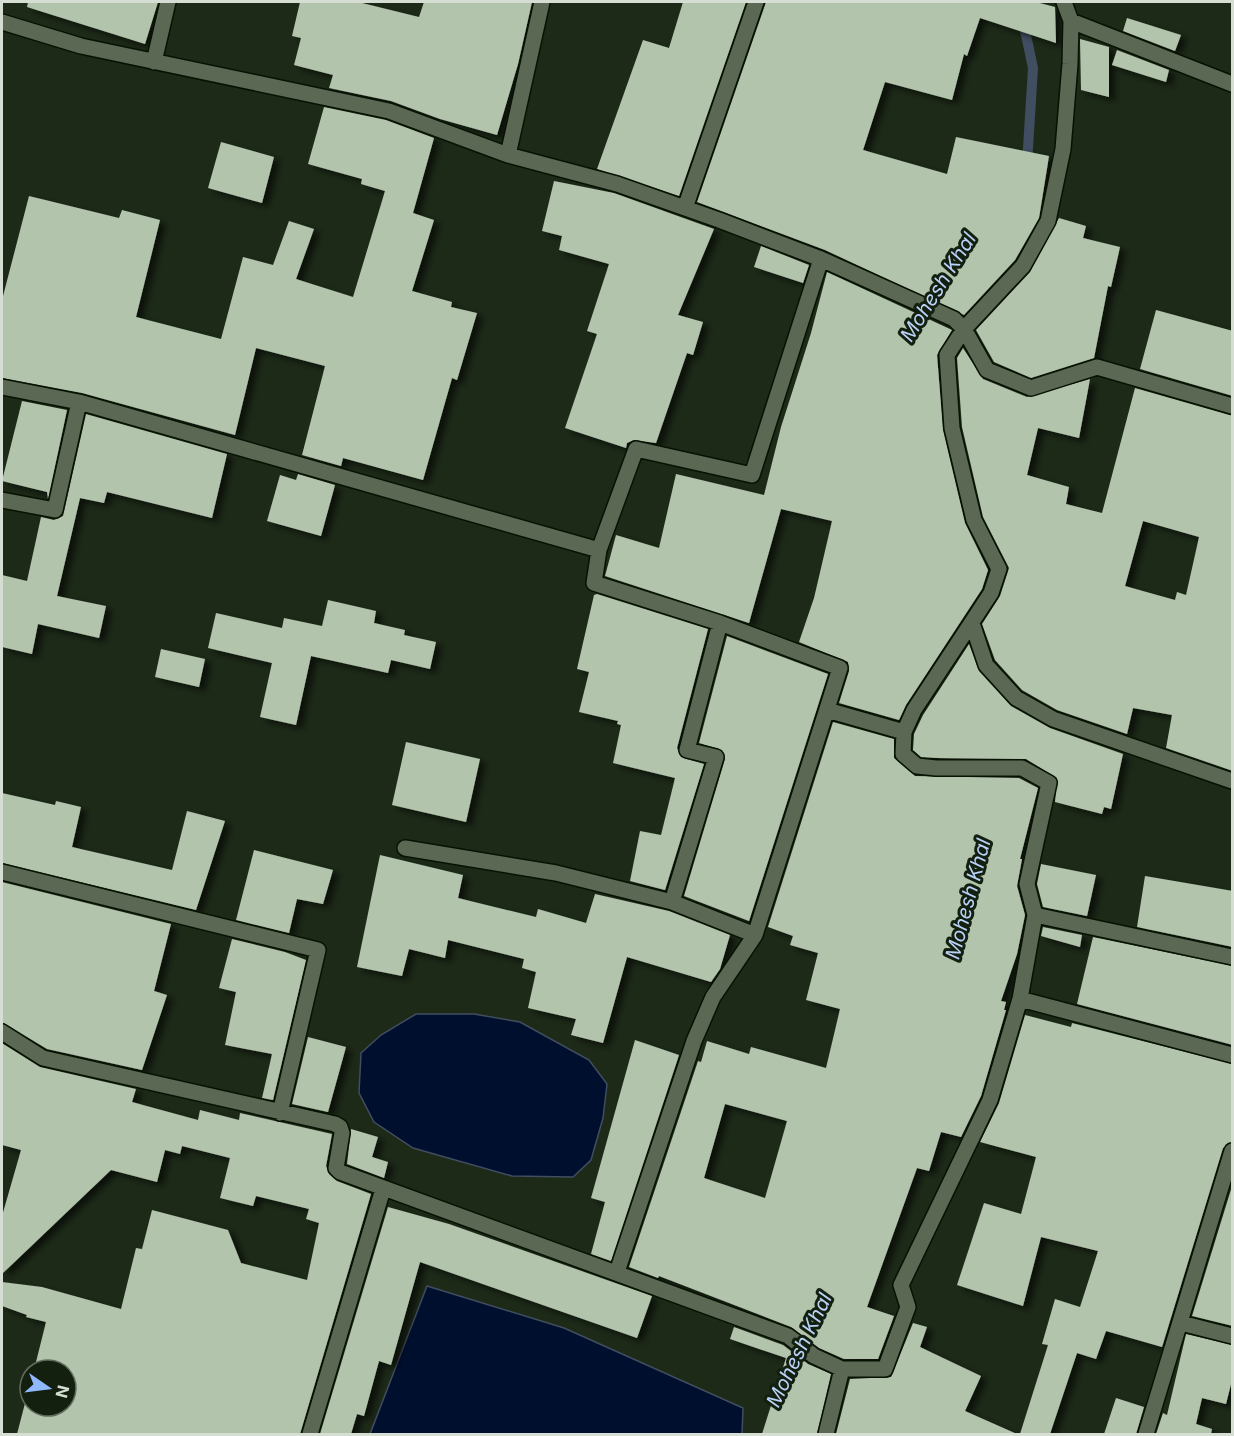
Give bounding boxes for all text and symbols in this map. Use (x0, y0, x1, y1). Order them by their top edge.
water label: Mohesh Khal (895, 228, 981, 346)
water label: Mohesh Khal (940, 836, 996, 962)
water label: Mohesh Khal (761, 1289, 837, 1411)
north arrow (18, 1358, 78, 1418)
text: N (51, 1383, 74, 1400)

